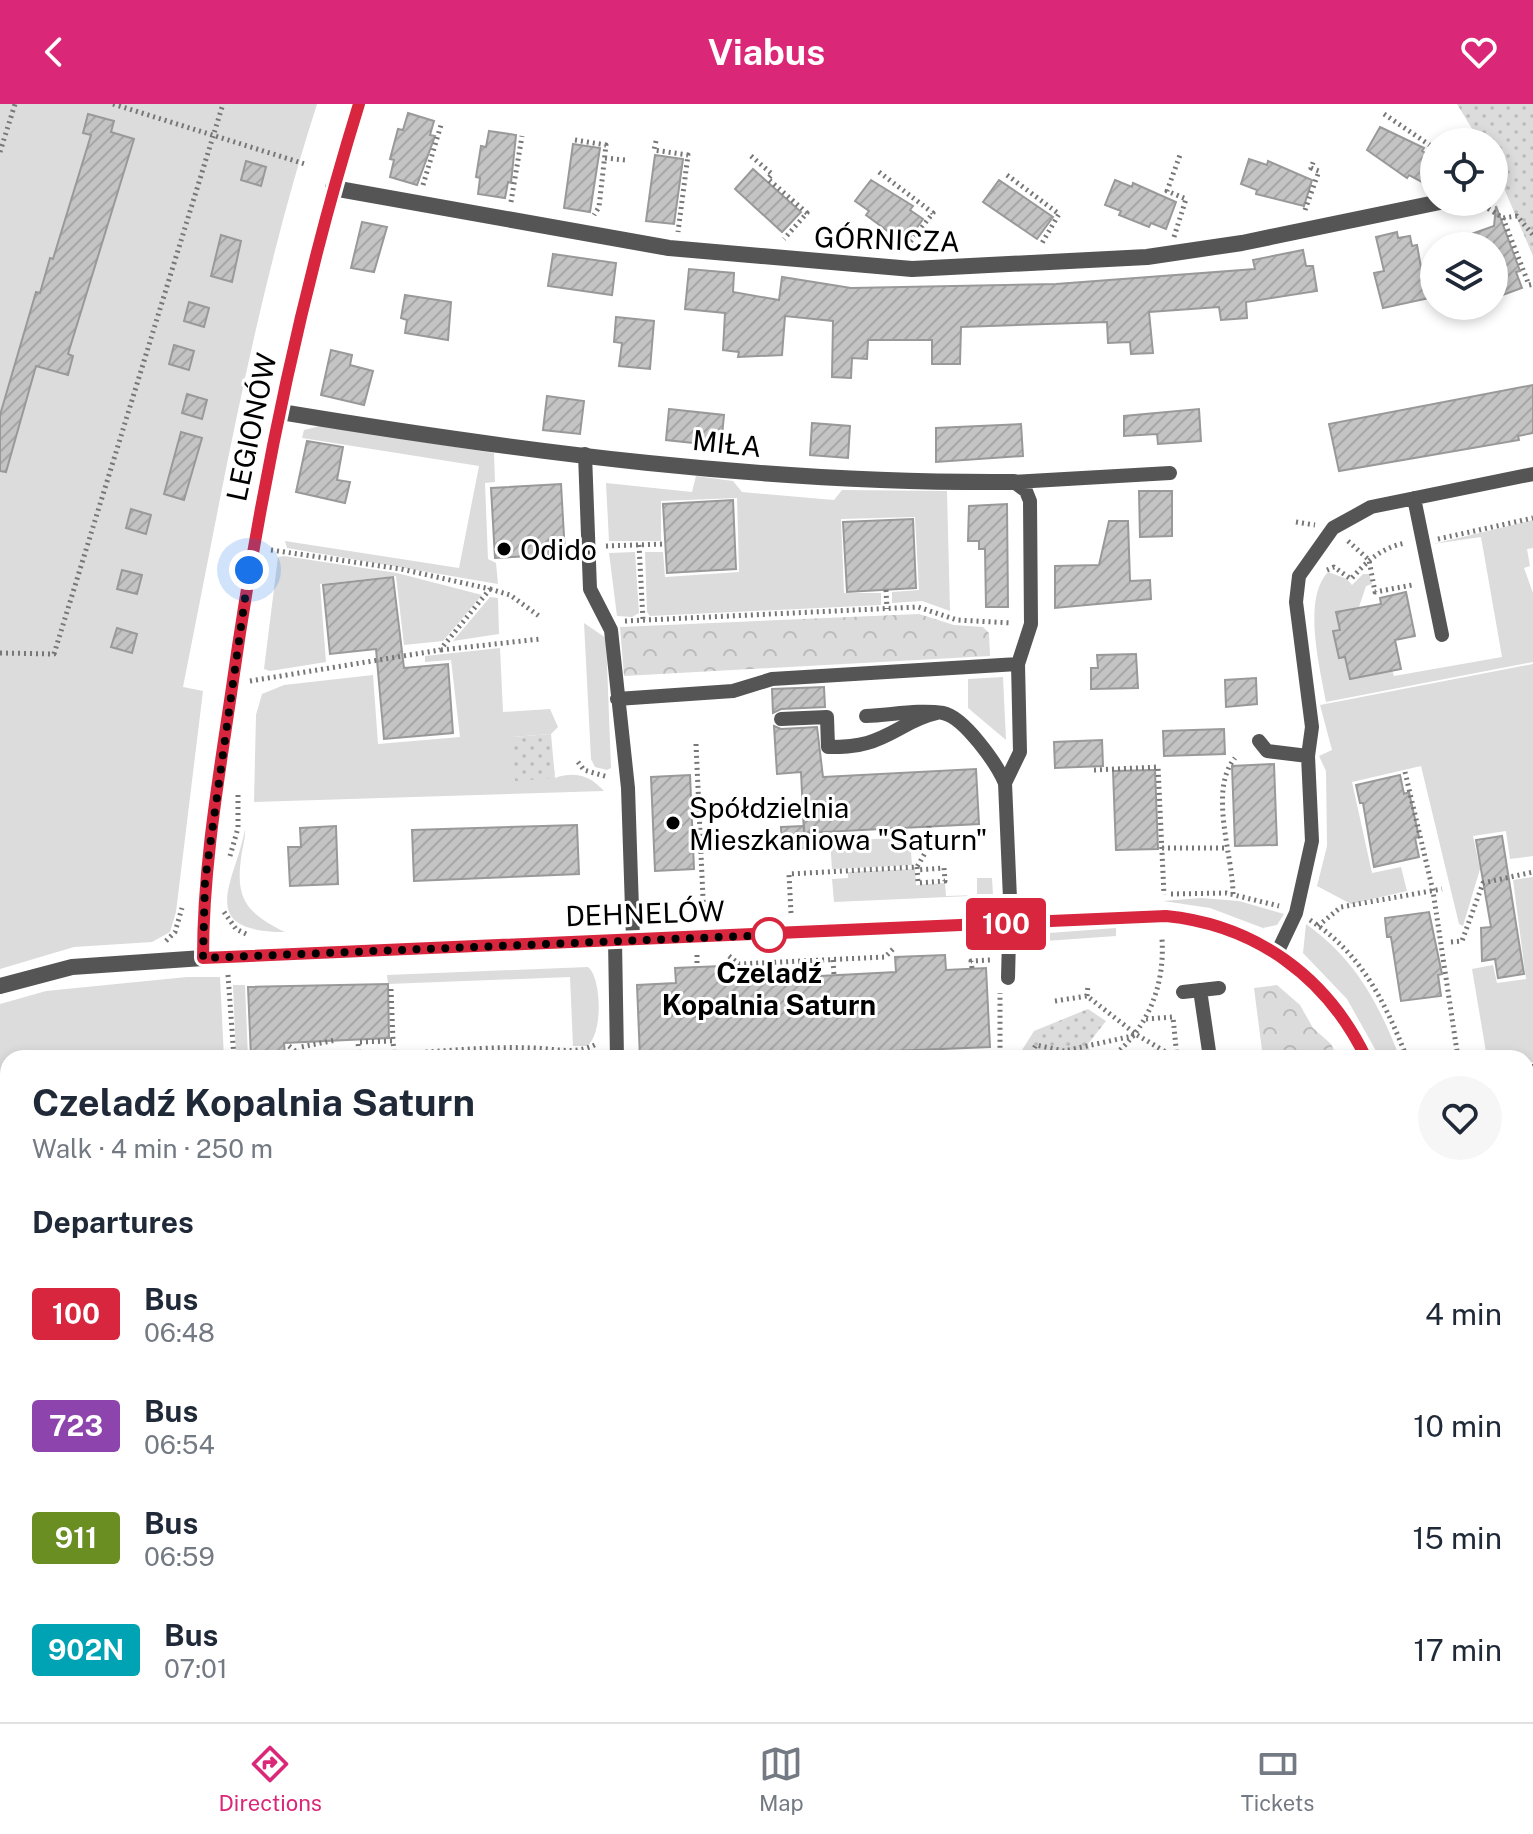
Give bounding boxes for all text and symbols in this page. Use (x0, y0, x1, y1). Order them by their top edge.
icon: back (32, 30, 76, 74)
icon: heart (1457, 30, 1501, 74)
text: Viabus (708, 31, 825, 73)
map controls (1420, 128, 1508, 320)
button: locate (1420, 128, 1508, 216)
street label: GÓRNICZA (813, 220, 961, 258)
button: layers (1420, 232, 1508, 320)
street label: LEGIONÓW (219, 350, 283, 504)
street label: MIŁA (691, 423, 763, 463)
place label: Odido (520, 533, 597, 566)
marker: Odido (495, 540, 513, 558)
your location (229, 550, 269, 590)
place label: Spółdzielnia Mieszkaniowa "Saturn" (689, 791, 988, 856)
marker: Spółdzielnia Mieszkaniowa "Saturn" (664, 814, 682, 832)
street label: DEHNELÓW (565, 894, 726, 932)
line badge: 100 (960, 898, 1052, 950)
text: 100 (982, 907, 1030, 940)
marker: Czeladź Kopalnia Saturn (752, 918, 786, 952)
place label: Czeladź Kopalnia Saturn (662, 956, 876, 1021)
button: heart (1418, 1076, 1502, 1160)
text: Czeladź Kopalnia Saturn (32, 1080, 475, 1125)
text: Walk · 4 min · 250 m (32, 1133, 273, 1164)
text: Departures (32, 1204, 194, 1240)
text: Bus (144, 1281, 198, 1317)
text: 4 min (1425, 1296, 1502, 1332)
text: 100 (52, 1297, 100, 1330)
text: 06:48 (144, 1317, 215, 1348)
text: Bus (144, 1393, 198, 1429)
text: 10 min (1413, 1408, 1502, 1444)
text: 723 (49, 1409, 103, 1442)
text: 06:54 (144, 1429, 215, 1460)
text: Bus (144, 1505, 198, 1541)
text: 15 min (1412, 1520, 1502, 1556)
text: 911 (55, 1521, 97, 1554)
text: 06:59 (144, 1541, 215, 1572)
text: Bus (164, 1617, 218, 1653)
text: 17 min (1414, 1632, 1502, 1668)
text: 902N (48, 1633, 124, 1666)
text: 07:01 (164, 1653, 228, 1684)
tab: Directions (219, 1742, 322, 1816)
tab: Map (759, 1742, 804, 1816)
tab: Tickets (1241, 1742, 1314, 1816)

